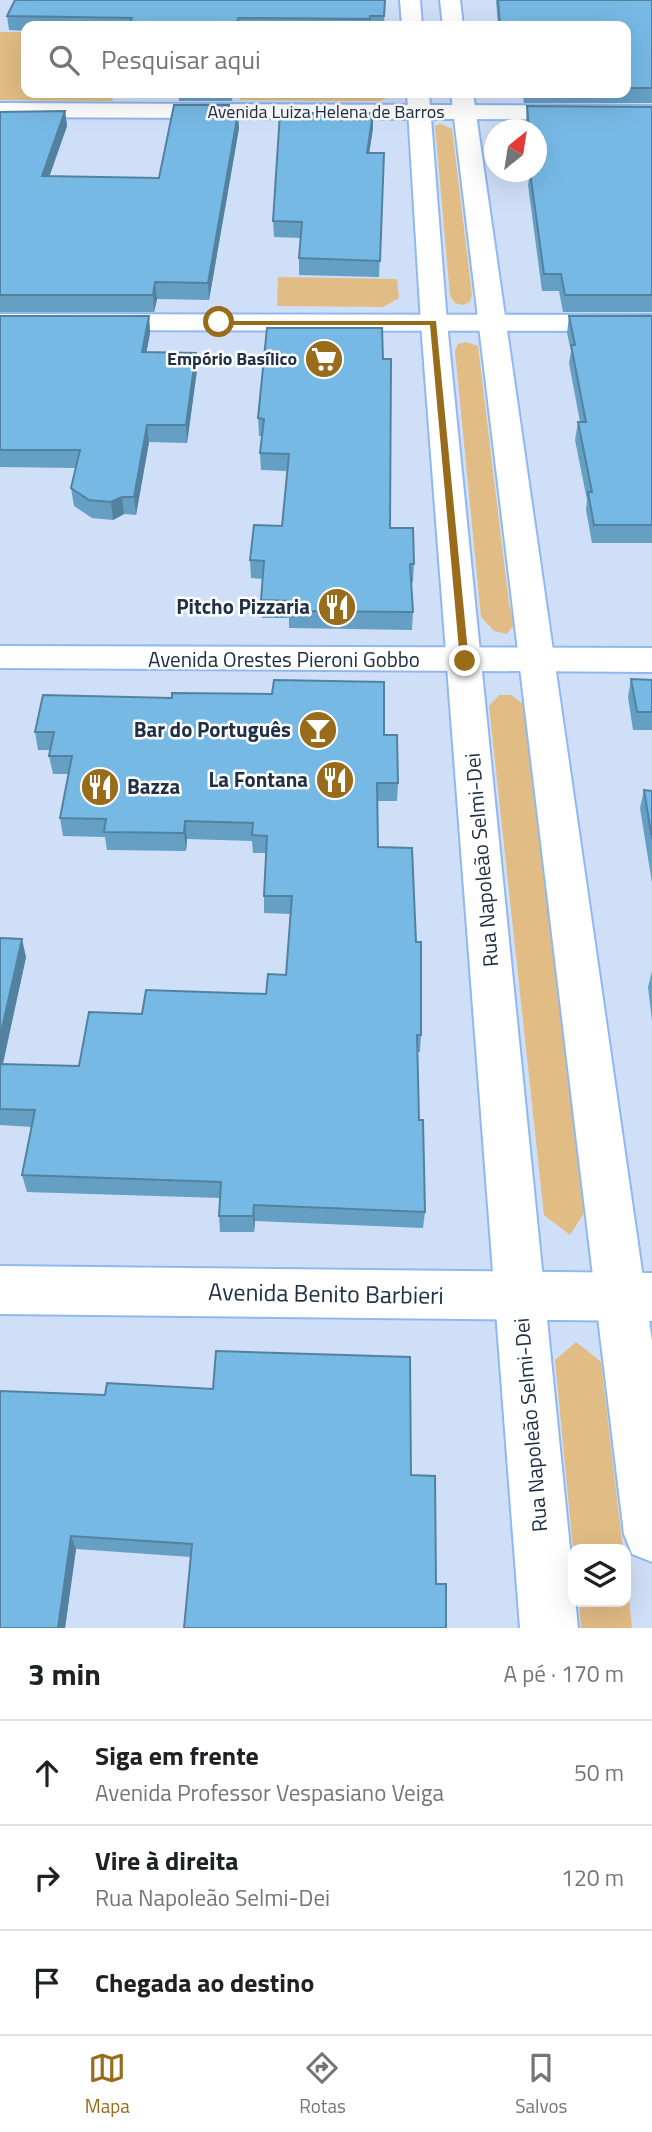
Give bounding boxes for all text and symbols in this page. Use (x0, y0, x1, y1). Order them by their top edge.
search box (21, 21, 631, 98)
text: Pesquisar aqui (101, 40, 261, 79)
icon: search (45, 41, 83, 79)
street label: Avenida Luiza Helena de Barros (207, 98, 445, 125)
north arrow (484, 119, 547, 182)
route start (203, 306, 234, 337)
supermarket icon: Empório Basílico (303, 338, 345, 380)
place label: Empório Basílico (167, 345, 297, 372)
restaurant icon: Pitcho Pizzaria (316, 586, 358, 628)
place label: Pitcho Pizzaria (176, 590, 310, 622)
street label: Avenida Orestes Pieroni Gobbo (148, 643, 420, 675)
route end (449, 645, 480, 676)
bar icon: Bar do Português (297, 709, 339, 751)
place label: Bar do Português (134, 713, 291, 745)
street label: Rua Napoleão Selmi-Dei (456, 752, 506, 968)
restaurant icon: La Fontana (314, 759, 356, 801)
place label: La Fontana (208, 763, 308, 795)
restaurant icon: Bazza (79, 766, 121, 808)
place label: Bazza (127, 770, 181, 802)
street label: Avenida Benito Barbieri (208, 1273, 444, 1313)
street label: Rua Napoleão Selmi-Dei (505, 1317, 555, 1533)
map controls (568, 1544, 631, 1607)
button: layers (568, 1544, 631, 1607)
text: 3 min (28, 1651, 101, 1697)
text: A pé · 170 m (503, 1656, 624, 1691)
text: Siga em frente (95, 1736, 259, 1775)
icon: ahead (28, 1754, 66, 1792)
text: 50 m (574, 1755, 624, 1790)
text: Avenida Professor Vespasiano Veiga (95, 1775, 444, 1810)
text: Vire à direita (95, 1841, 238, 1880)
icon: right (28, 1859, 66, 1897)
text: 120 m (561, 1860, 624, 1895)
text: Rua Napoleão Selmi-Dei (95, 1880, 330, 1915)
text: Chegada ao destino (95, 1963, 314, 2002)
icon: arrive (28, 1964, 66, 2002)
tab: Mapa (85, 2049, 130, 2120)
tab: Rotas (299, 2049, 346, 2120)
tab: Salvos (515, 2049, 567, 2120)

